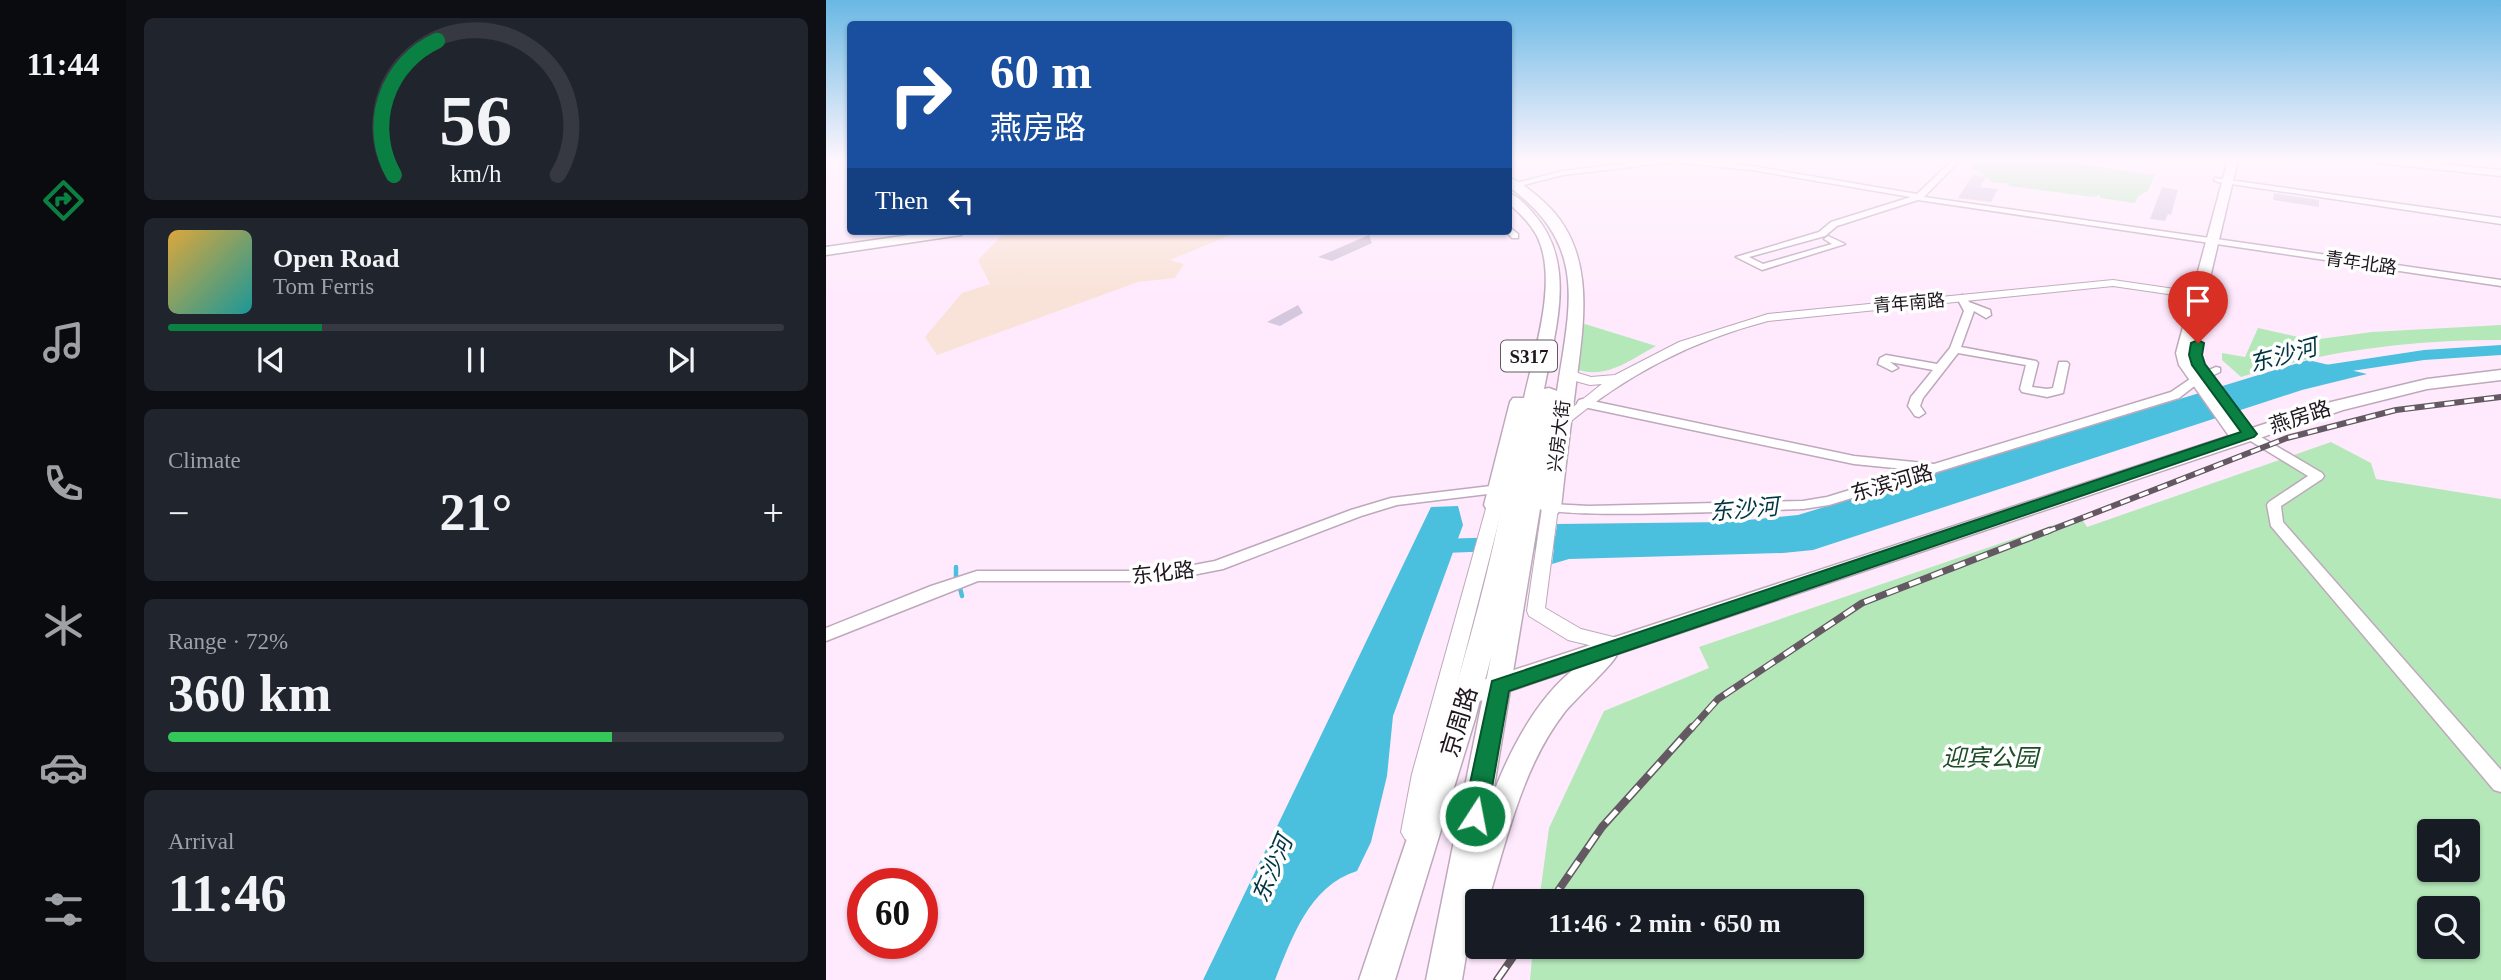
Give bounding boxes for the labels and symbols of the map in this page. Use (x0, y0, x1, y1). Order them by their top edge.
street label: 青年北路 (2324, 248, 2398, 278)
pin (2168, 271, 2228, 343)
street label: 青年南路 (1872, 290, 1946, 316)
water label: 东沙河 (2247, 333, 2324, 376)
road number: S317 (1501, 340, 1557, 372)
street label: 燕房路 (2266, 396, 2334, 438)
street label: 兴房大街 (1545, 399, 1573, 473)
street label: 东滨河路 (1848, 460, 1936, 506)
water label: 东沙河 (1709, 494, 1783, 525)
street label: 东化路 (1130, 558, 1196, 588)
street label: 京周路 (1436, 684, 1482, 760)
park label: 迎宾公园 (1942, 745, 2041, 771)
position arrow (1438, 779, 1512, 853)
water label: 东沙河 (1247, 829, 1299, 906)
speed limit sign: 60 (847, 868, 938, 959)

